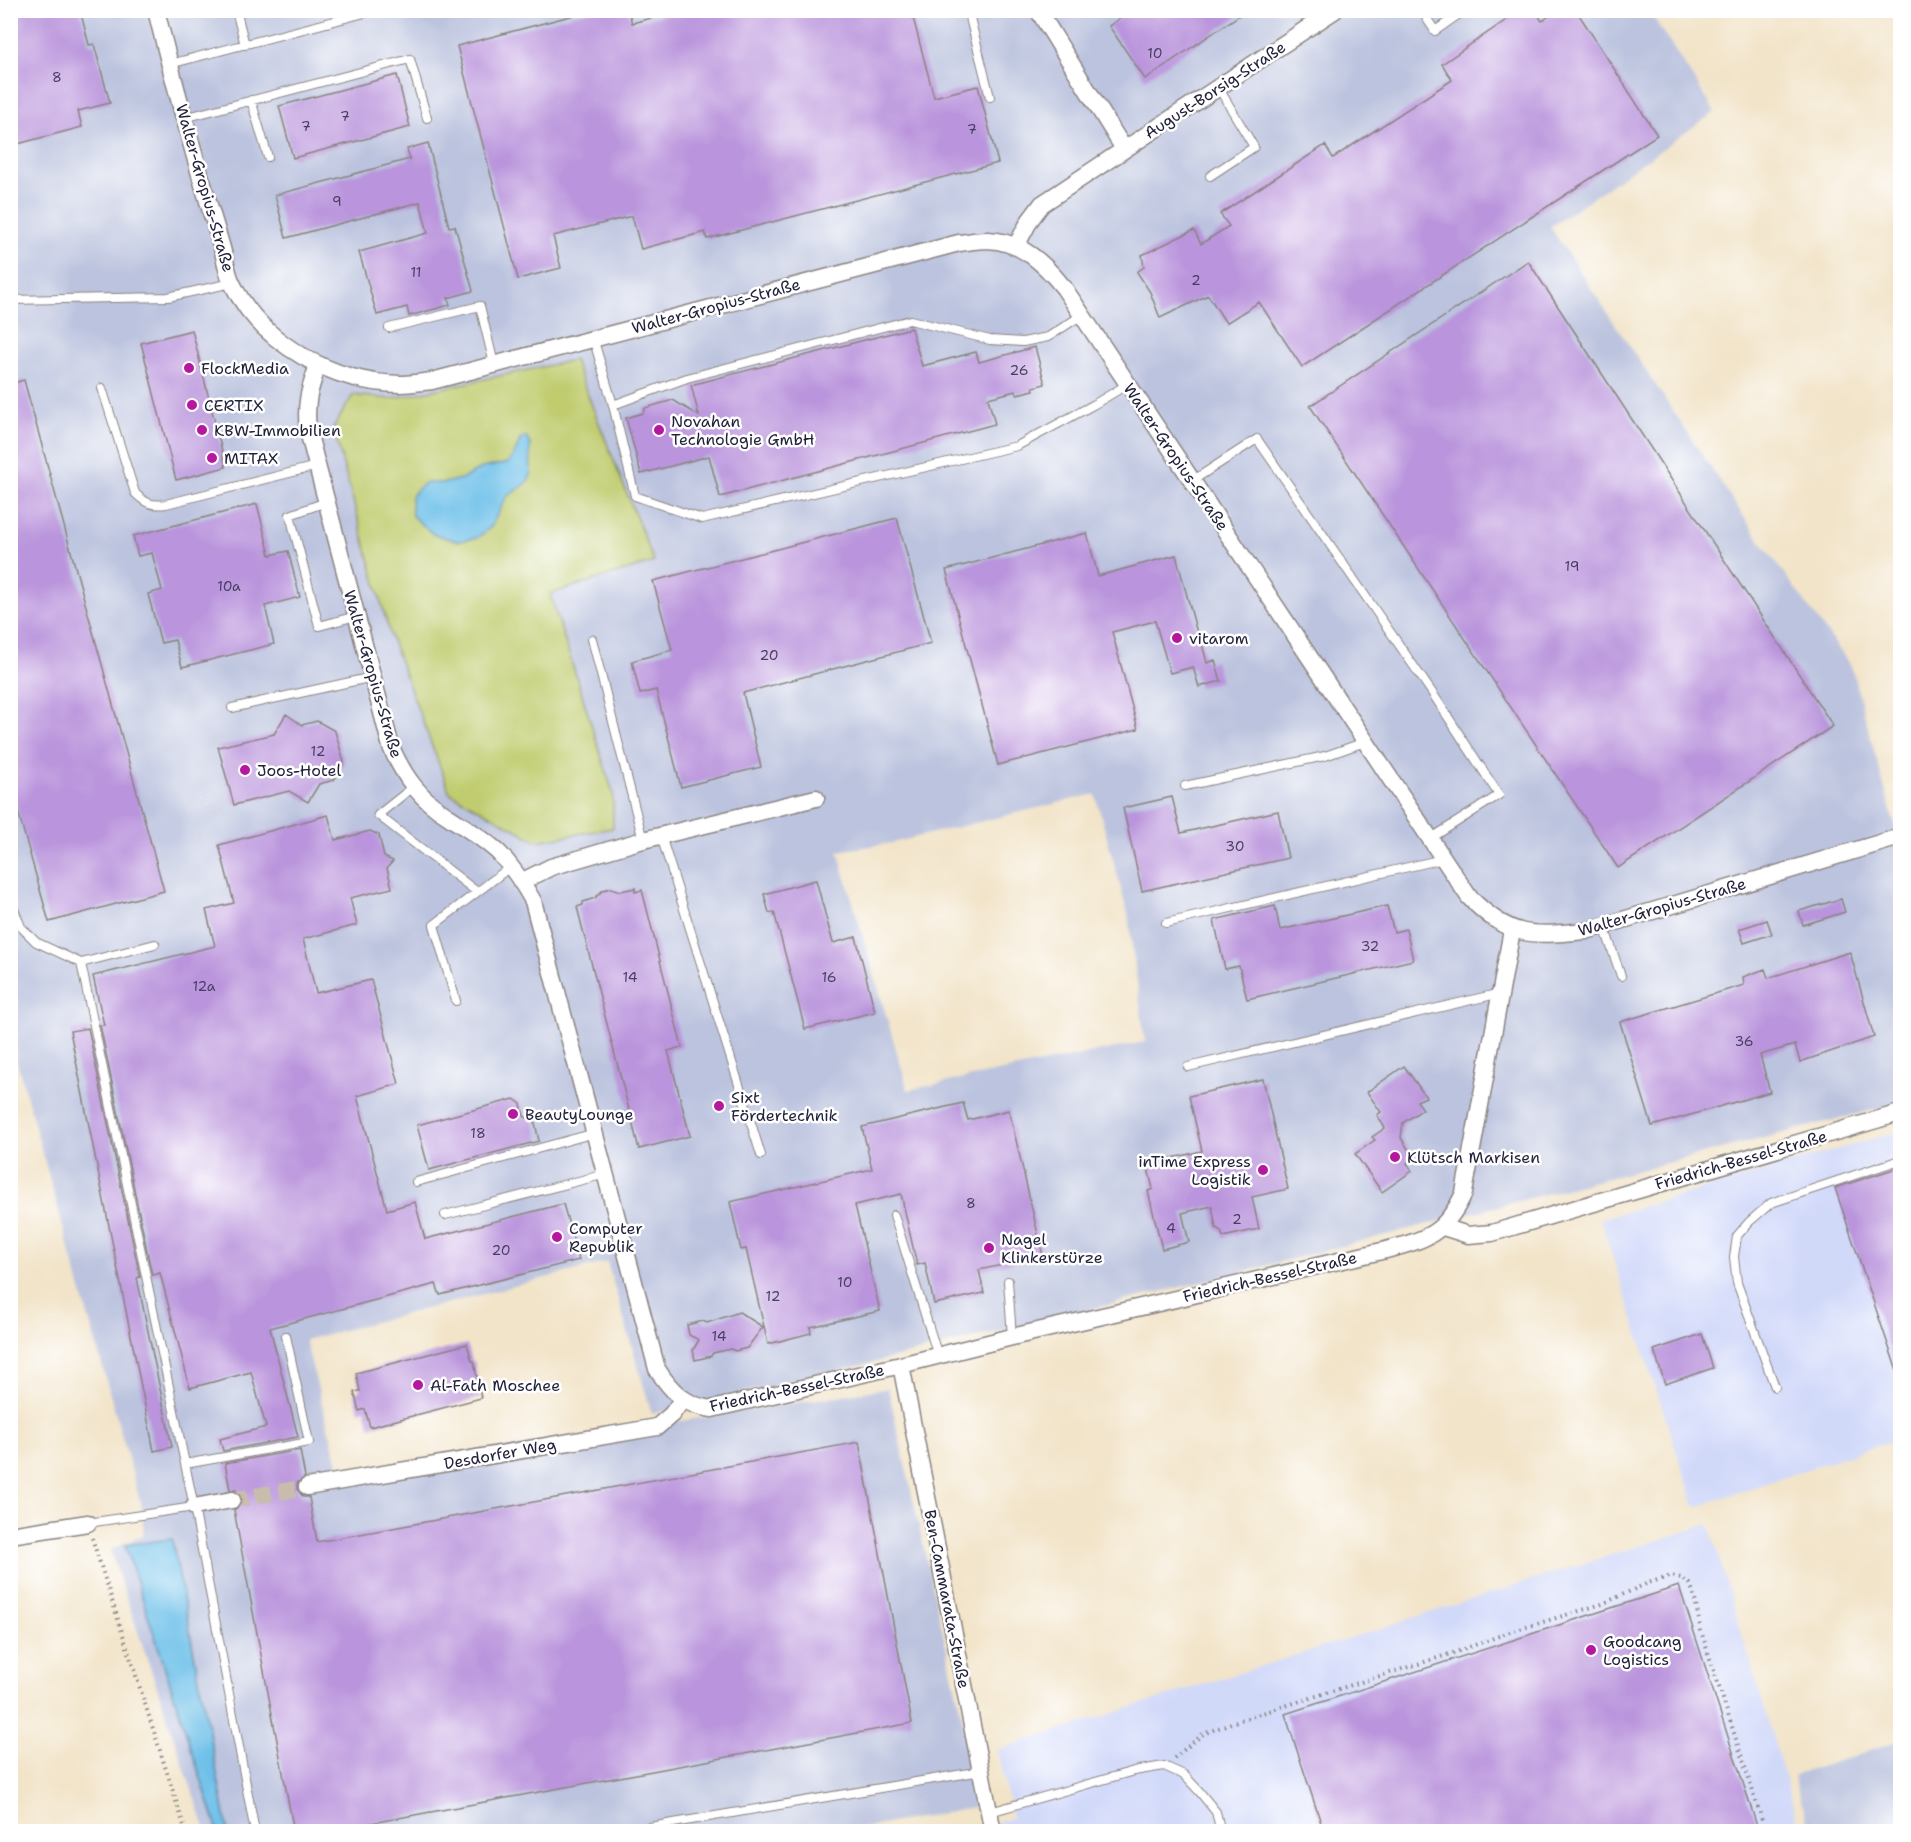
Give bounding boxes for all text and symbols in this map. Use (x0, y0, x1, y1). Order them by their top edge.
street label: August-Borsig-Straße (1140, 36, 1290, 144)
house number: 10 (1147, 44, 1163, 62)
house number: 8 (52, 68, 62, 86)
street label: Walter-Gropius-Straße (171, 102, 239, 274)
house number: 7 (340, 107, 350, 125)
house number: 7 (301, 117, 311, 135)
house number: 7 (967, 120, 977, 138)
house number: 9 (332, 192, 342, 210)
house number: 11 (410, 263, 422, 281)
house number: 2 (1191, 271, 1201, 289)
street label: Walter-Gropius-Straße (629, 273, 803, 339)
place label: FlockMedia (201, 358, 289, 379)
marker: FlockMedia (182, 361, 196, 375)
house number: 26 (1010, 361, 1029, 379)
street label: Walter-Gropius-Straße (1119, 379, 1233, 535)
place label: CERTIX (204, 395, 264, 416)
marker: CERTIX (185, 398, 199, 412)
place label: Novahan Technologie GmbH (671, 411, 815, 450)
place label: KBW-Immobilien (214, 420, 341, 441)
marker: KBW-Immobilien (195, 423, 209, 437)
marker: Novahan Technologie GmbH (652, 423, 666, 437)
place label: MITAX (224, 448, 278, 469)
marker: MITAX (205, 451, 219, 465)
house number: 19 (1564, 557, 1580, 575)
house number: 10a (217, 577, 241, 595)
street label: Walter-Gropius-Straße (339, 588, 407, 760)
place label: vitarom (1189, 628, 1249, 649)
marker: vitarom (1170, 631, 1184, 645)
house number: 20 (759, 646, 779, 664)
house number: 12 (311, 742, 325, 760)
place label: Joos-Hotel (257, 760, 341, 781)
marker: Joos-Hotel (238, 763, 252, 777)
house number: 30 (1225, 837, 1245, 855)
street label: Walter-Gropius-Straße (1576, 873, 1748, 941)
house number: 32 (1361, 937, 1379, 955)
house number: 14 (622, 968, 638, 986)
house number: 16 (821, 968, 837, 986)
house number: 12a (192, 977, 216, 995)
house number: 36 (1734, 1032, 1754, 1050)
place label: Sixt Fördertechnik (731, 1087, 838, 1126)
marker: Sixt Fördertechnik (712, 1099, 726, 1113)
place label: BeautyLounge (525, 1104, 634, 1125)
marker: BeautyLounge (506, 1107, 520, 1121)
house number: 18 (470, 1124, 486, 1142)
street label: Friedrich-Bessel-Straße (1653, 1125, 1829, 1195)
place label: Klütsch Markisen (1407, 1147, 1540, 1168)
marker: Klütsch Markisen (1388, 1150, 1402, 1164)
place label: inTime Express Logistik (1138, 1151, 1251, 1190)
marker: inTime Express Logistik (1256, 1163, 1270, 1177)
house number: 8 (966, 1194, 976, 1212)
house number: 2 (1232, 1210, 1242, 1228)
place label: Computer Republik (569, 1218, 643, 1257)
house number: 4 (1166, 1219, 1176, 1237)
place label: Nagel Klinkerstürze (1001, 1229, 1103, 1268)
marker: Computer Republik (550, 1230, 564, 1244)
house number: 20 (491, 1241, 511, 1259)
marker: Nagel Klinkerstürze (982, 1241, 996, 1255)
street label: Friedrich-Bessel-Straße (1181, 1247, 1359, 1307)
house number: 10 (837, 1273, 853, 1291)
house number: 12 (766, 1287, 780, 1305)
house number: 14 (711, 1327, 727, 1345)
street label: Friedrich-Bessel-Straße (708, 1359, 886, 1417)
place label: Al-Fath Moschee (430, 1375, 560, 1396)
marker: Al-Fath Moschee (411, 1378, 425, 1392)
street label: Desdorfer Weg (442, 1434, 558, 1474)
street label: Ben-Cammarata-Straße (919, 1508, 975, 1690)
place label: Goodcang Logistics (1603, 1631, 1682, 1670)
marker: Goodcang Logistics (1584, 1643, 1598, 1657)

